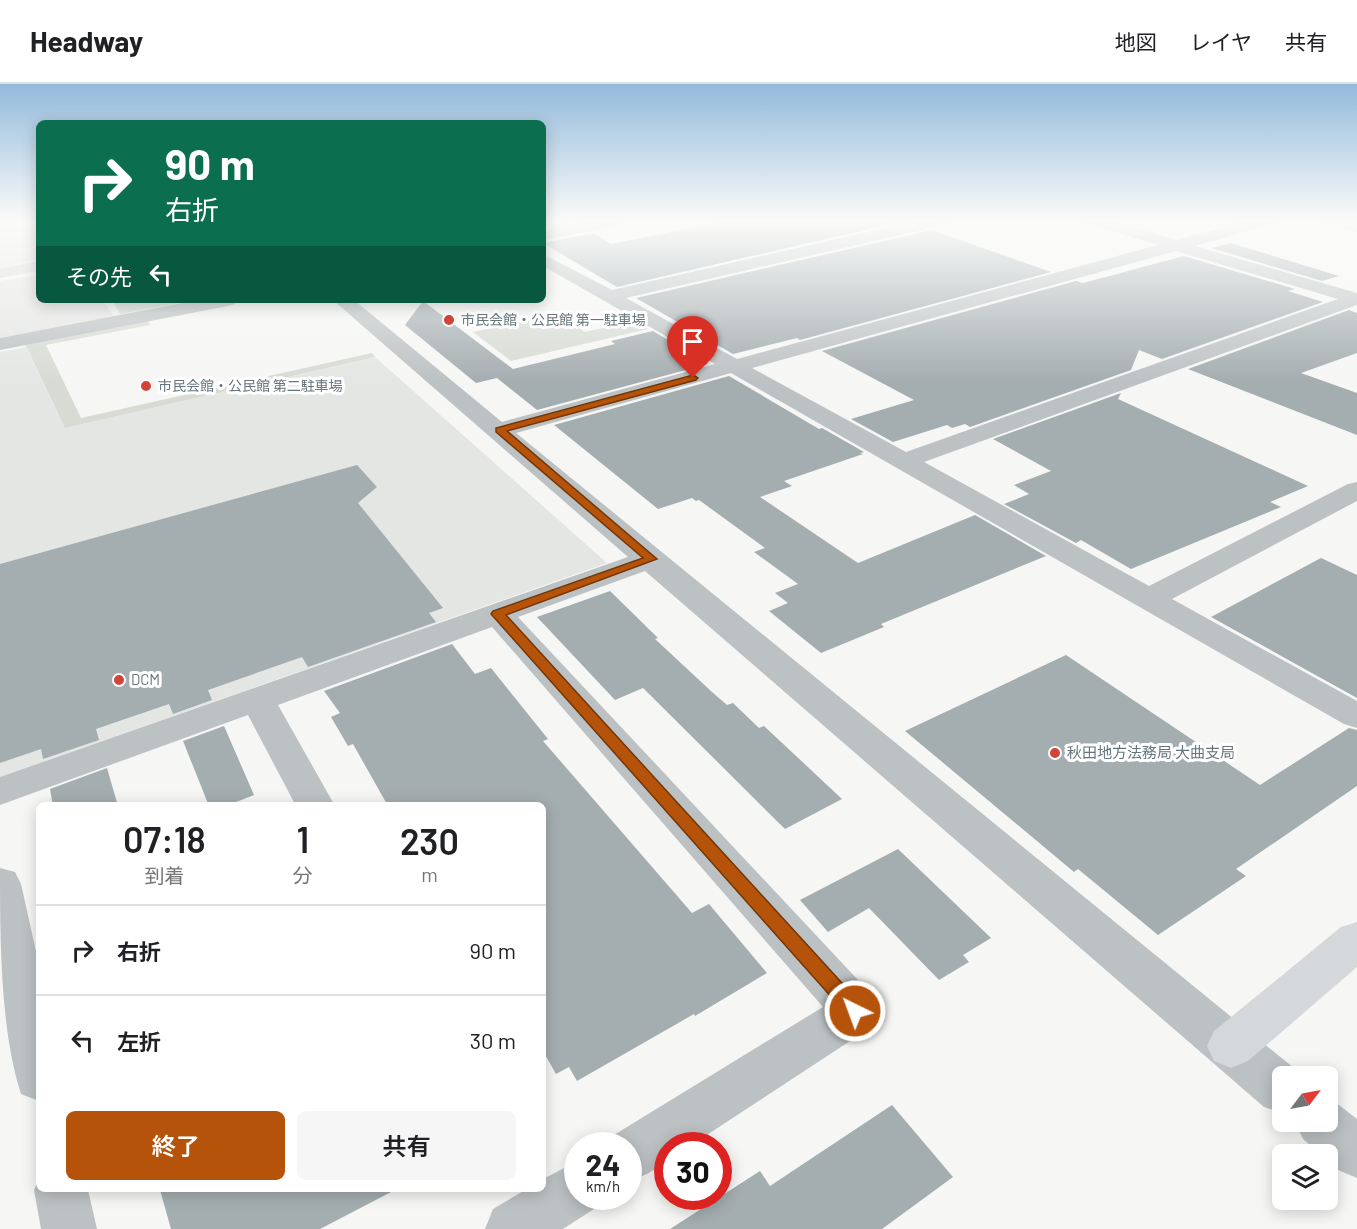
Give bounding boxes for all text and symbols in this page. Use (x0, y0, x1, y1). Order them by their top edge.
text: Headway (30, 24, 143, 58)
text: 地図 (1115, 29, 1157, 54)
text: レイヤ (1190, 29, 1252, 54)
text: 共有 (1285, 29, 1327, 54)
text: 90 m (165, 138, 255, 188)
icon: right (66, 144, 144, 222)
text: 右折 (165, 193, 219, 225)
icon: left (144, 258, 177, 291)
text: その先 (66, 263, 132, 289)
place label: 市民会館・公民館 第一駐車場 (461, 311, 646, 328)
marker: 市民会館・公民館 第一駐車場 (442, 313, 456, 327)
pin (667, 316, 718, 378)
icon: arrive (676, 325, 709, 358)
place label: 市民会館・公民館 第二駐車場 (158, 377, 343, 394)
marker: 市民会館・公民館 第二駐車場 (139, 379, 153, 393)
place label: DCM (131, 670, 160, 688)
marker: DCM (112, 673, 126, 687)
place label: 秋田地方法務局 大曲支局 (1067, 743, 1235, 761)
marker: 秋田地方法務局 大曲支局 (1048, 746, 1062, 760)
text: 07:18 (123, 817, 206, 860)
text: 1 (296, 817, 309, 860)
text: 230 (400, 819, 459, 862)
text: m (421, 862, 438, 886)
text: 到着 (144, 863, 184, 887)
text: 分 (293, 863, 313, 887)
icon: right (66, 934, 99, 967)
text: 90 m (470, 937, 516, 963)
text: 右折 (117, 938, 161, 964)
position arrow (823, 979, 887, 1043)
icon: left (66, 1024, 99, 1057)
text: 30 m (470, 1027, 516, 1053)
text: 左折 (117, 1028, 161, 1054)
north arrow (1272, 1066, 1338, 1132)
map controls (1272, 1066, 1338, 1210)
button: 終了 (66, 1111, 285, 1180)
button: 共有 (297, 1111, 516, 1180)
speed limit sign: 30 (654, 1132, 732, 1210)
button: layers (1272, 1144, 1338, 1210)
text: 24 (586, 1146, 620, 1182)
text: km/h (586, 1177, 620, 1195)

